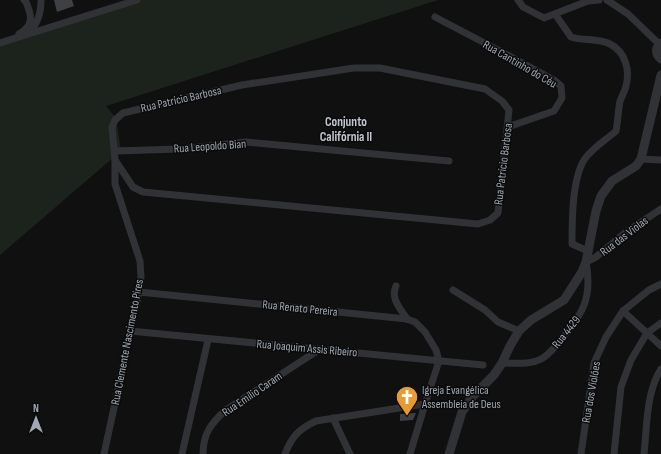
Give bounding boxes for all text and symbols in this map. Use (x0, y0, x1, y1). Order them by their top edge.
street label: Rua Cantinho do Céu (480, 37, 559, 92)
street label: Rua Patrício Barbosa (139, 83, 223, 116)
district label: Conjunto Califórnia II (320, 114, 372, 145)
street label: Rua Patrício Barbosa (491, 122, 516, 206)
street label: Rua Leopoldo Bian (173, 136, 247, 157)
street label: Rua das Violas (597, 213, 651, 259)
street label: Rua Clemente Nascimento Pires (108, 278, 147, 406)
street label: Rua Renato Pereira (262, 297, 339, 320)
street label: Rua 4429 (549, 313, 584, 352)
street label: Rua Joaquim Assis Ribeiro (256, 337, 358, 360)
street label: Rua dos Violões (579, 360, 604, 424)
street label: Rua Emílio Caram (219, 369, 285, 420)
place label: Igreja Evangélica Assembleia de Deus (421, 383, 501, 412)
church icon: Igreja Evangélica Assembleia de Deus (394, 384, 420, 417)
north arrow (16, 398, 56, 438)
text: N (33, 402, 39, 415)

